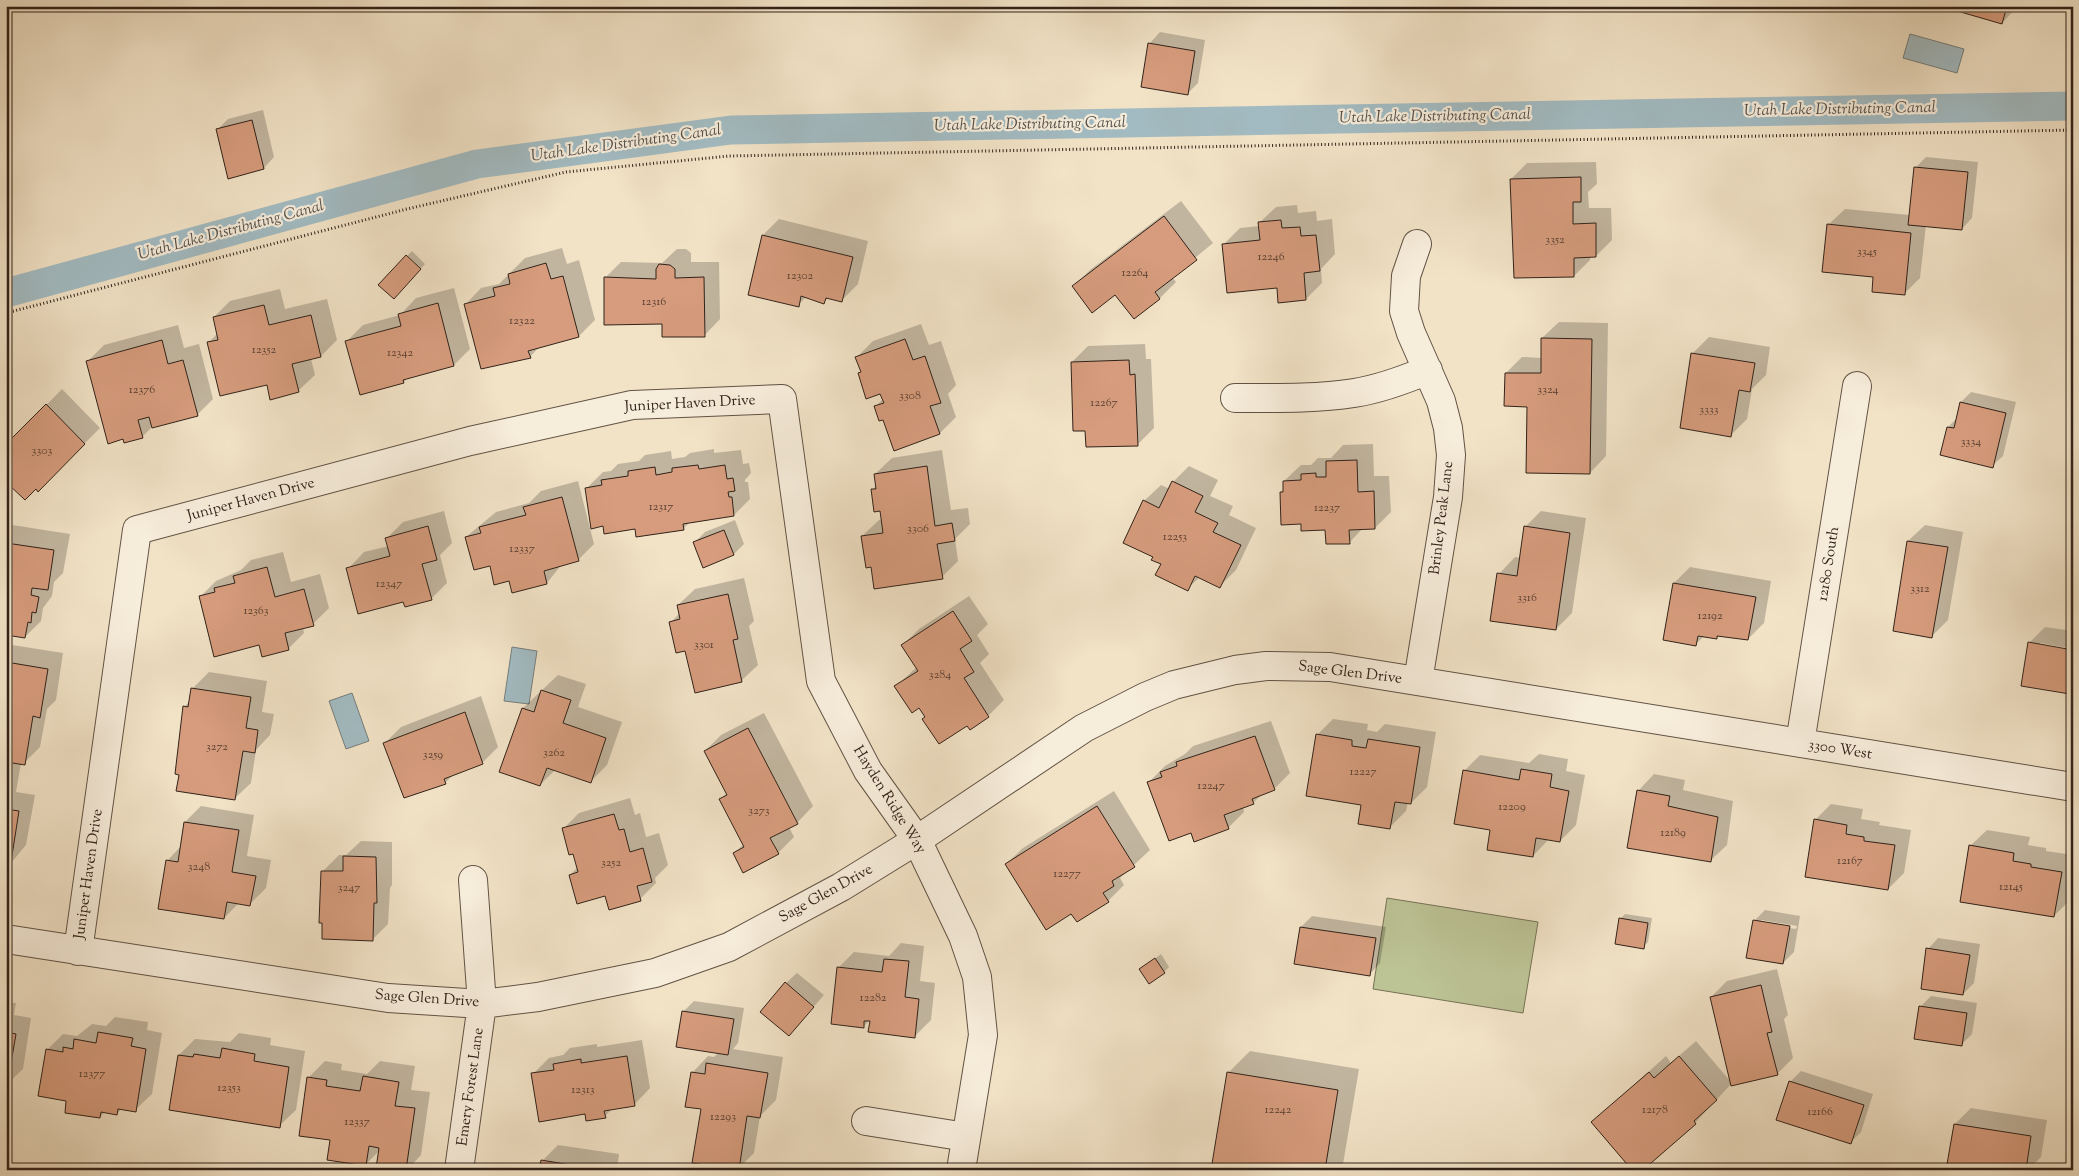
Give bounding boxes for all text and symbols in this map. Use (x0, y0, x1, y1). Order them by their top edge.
water label: Utah Lake Distributing Canal (1744, 97, 1936, 123)
water label: Utah Lake Distributing Canal (1339, 104, 1531, 130)
water label: Utah Lake Distributing Canal (934, 112, 1126, 138)
water label: Utah Lake Distributing Canal (529, 119, 723, 169)
water label: Utah Lake Distributing Canal (135, 195, 327, 267)
house number: 3352 (1545, 231, 1565, 249)
house number: 3345 (1857, 243, 1877, 261)
house number: 12246 (1257, 248, 1285, 266)
house number: 12264 (1121, 264, 1149, 282)
house number: 12302 (787, 267, 814, 285)
house number: 12316 (642, 293, 666, 311)
house number: 12322 (509, 312, 535, 330)
house number: 12352 (252, 341, 277, 359)
house number: 12342 (387, 344, 413, 362)
house number: 12376 (129, 381, 155, 399)
house number: 3324 (1537, 381, 1559, 399)
house number: 3308 (899, 387, 921, 405)
street label: Juniper Haven Drive (623, 390, 756, 418)
house number: 12267 (1090, 394, 1118, 412)
house number: 3333 (1699, 401, 1719, 419)
house number: 3334 (1961, 433, 1981, 451)
house number: 3303 (32, 442, 53, 460)
street label: Brinley Peak Lane (1425, 460, 1459, 576)
street label: Juniper Haven Drive (184, 473, 317, 527)
house number: 12317 (649, 498, 673, 516)
house number: 12237 (1314, 499, 1340, 517)
house number: 3306 (907, 520, 929, 538)
street label: 12180 South (1813, 525, 1845, 603)
house number: 12253 (1163, 528, 1187, 546)
house number: 12337 (509, 540, 535, 558)
house number: 12347 (376, 575, 402, 593)
house number: 3312 (1910, 580, 1930, 598)
house number: 3316 (1517, 589, 1537, 607)
house number: 12363 (243, 602, 269, 620)
house number: 12192 (1697, 607, 1723, 625)
house number: 3301 (694, 636, 714, 654)
street label: Sage Glen Drive (1297, 656, 1403, 690)
house number: 3284 (929, 666, 951, 684)
street label: 3300 West (1807, 735, 1873, 765)
house number: 3272 (206, 738, 228, 756)
street label: Hayden Ridge Way (847, 742, 931, 859)
house number: 3262 (543, 744, 565, 762)
house number: 3259 (423, 746, 443, 764)
house number: 12227 (1350, 763, 1376, 781)
house number: 12247 (1197, 777, 1225, 795)
house number: 12209 (1498, 798, 1526, 816)
house number: 3273 (748, 802, 770, 820)
street label: Juniper Haven Drive (69, 808, 109, 941)
house number: 12189 (1660, 824, 1686, 842)
house number: 12167 (1837, 852, 1863, 870)
house number: 3252 (601, 854, 621, 872)
house number: 3248 (188, 858, 210, 876)
street label: Sage Glen Drive (775, 859, 877, 929)
house number: 12277 (1053, 865, 1081, 883)
house number: 12145 (1999, 878, 2023, 896)
house number: 3247 (338, 879, 360, 897)
street label: Sage Glen Drive (374, 985, 480, 1013)
house number: 12282 (860, 989, 887, 1007)
street label: Emery Forest Lane (452, 1026, 490, 1148)
house number: 12377 (79, 1065, 105, 1083)
house number: 12353 (217, 1079, 241, 1097)
house number: 12313 (571, 1081, 595, 1099)
house number: 12242 (1265, 1101, 1292, 1119)
house number: 12178 (1642, 1101, 1668, 1119)
house number: 12166 (1807, 1103, 1833, 1121)
house number: 12293 (710, 1108, 736, 1126)
house number: 12337 (344, 1113, 370, 1131)

